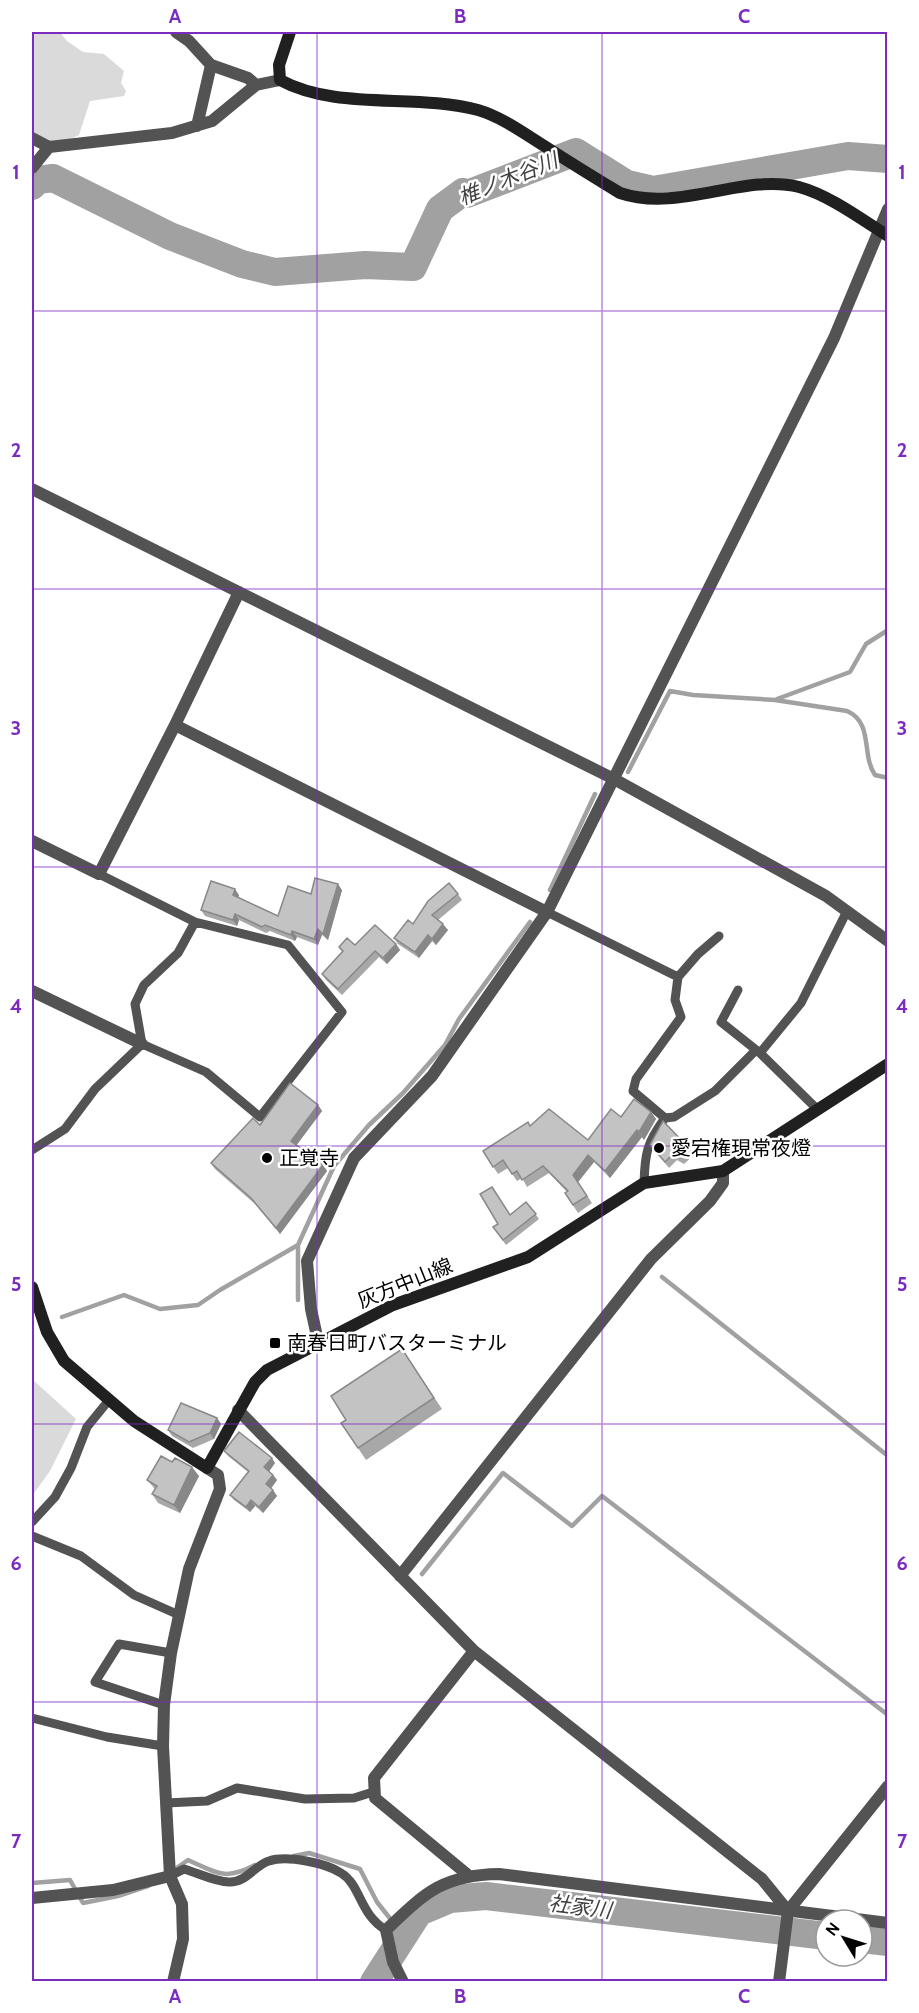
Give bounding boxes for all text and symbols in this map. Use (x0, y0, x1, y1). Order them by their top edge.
text: A (169, 4, 182, 28)
text: B (454, 4, 466, 28)
text: C (738, 4, 750, 28)
water label: 椎ノ木谷川 (454, 147, 563, 210)
text: 1 (12, 160, 20, 184)
text: 1 (898, 160, 906, 184)
text: 2 (11, 438, 21, 462)
text: 2 (897, 438, 907, 462)
text: 3 (11, 716, 21, 740)
text: 3 (897, 716, 907, 740)
text: 4 (10, 994, 22, 1018)
text: 4 (896, 994, 908, 1018)
place label: 愛宕権現常夜燈 (671, 1136, 811, 1160)
marker: 愛宕権現常夜燈 (652, 1141, 666, 1155)
place label: 正覚寺 (279, 1146, 339, 1170)
marker: 正覚寺 (260, 1151, 274, 1165)
street label: 灰方中山線 (354, 1253, 456, 1313)
text: 5 (11, 1272, 21, 1296)
text: 5 (897, 1272, 907, 1296)
place label: 南春日町バスターミナル (287, 1331, 507, 1355)
marker: 南春日町バスターミナル (268, 1336, 282, 1350)
text: 6 (10, 1551, 22, 1575)
text: 6 (896, 1551, 908, 1575)
text: 7 (11, 1829, 22, 1853)
text: 7 (897, 1829, 908, 1853)
water label: 社家川 (547, 1890, 615, 1923)
north arrow (814, 1908, 874, 1968)
text: N (822, 1919, 844, 1939)
text: A (169, 1984, 182, 2008)
text: B (454, 1984, 466, 2008)
text: C (738, 1984, 750, 2008)

